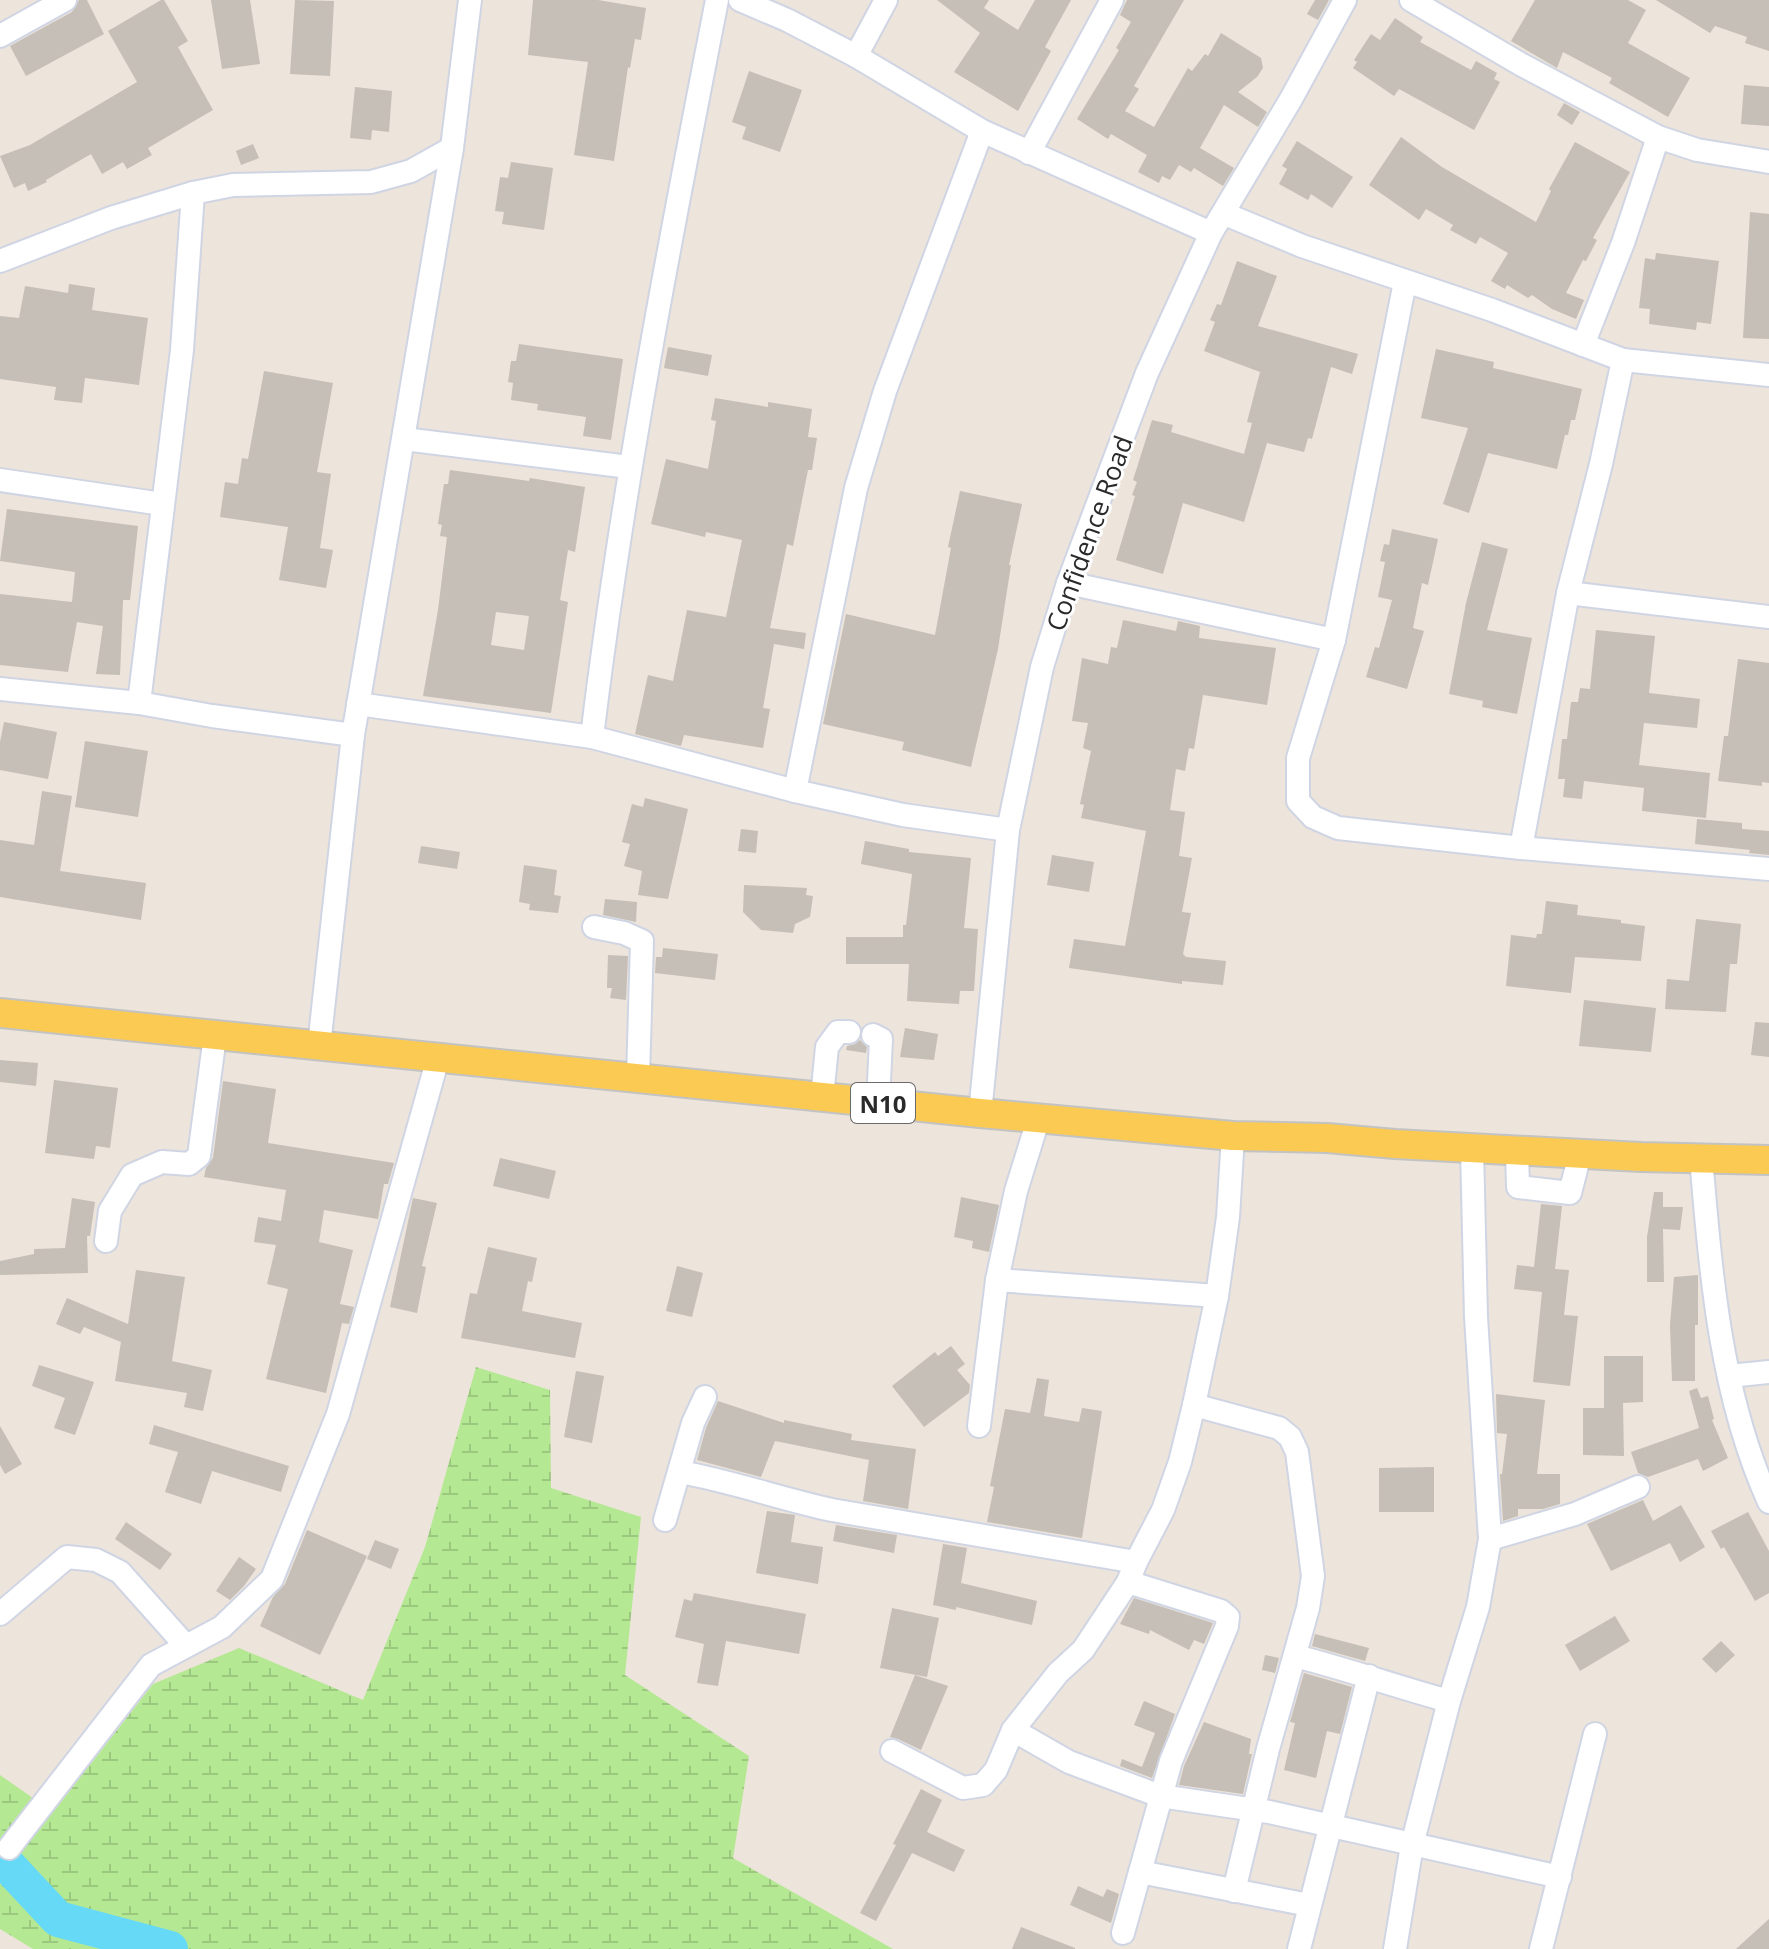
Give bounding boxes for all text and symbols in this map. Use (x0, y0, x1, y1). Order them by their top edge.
street label: Confidence Road (1037, 430, 1141, 636)
road number: N10 (851, 1083, 915, 1123)

